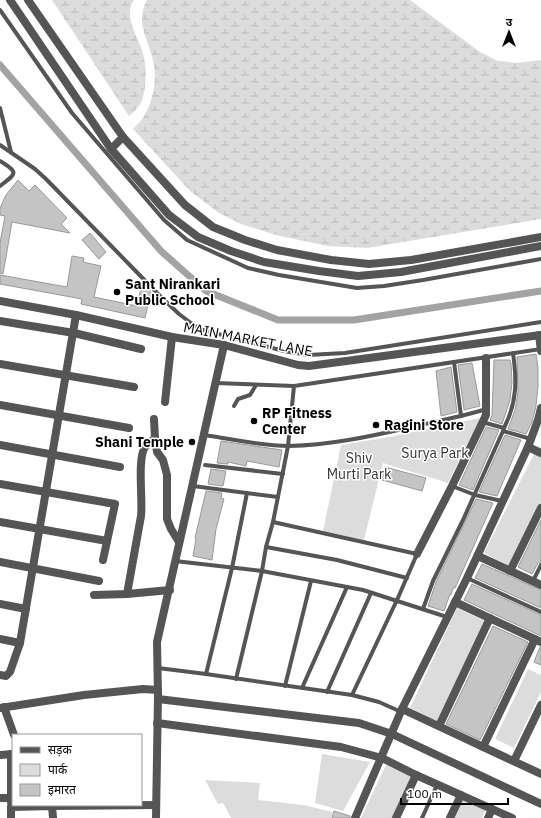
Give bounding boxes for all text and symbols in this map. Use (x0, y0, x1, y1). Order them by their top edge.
north arrow (489, 12, 529, 52)
text: उ (506, 15, 513, 29)
place label: Sant Nirankari Public School (125, 275, 220, 309)
marker: Sant Nirankari Public School (112, 287, 122, 297)
street label: MAIN MARKET LANE (182, 318, 314, 360)
place label: RP Fitness Center (262, 404, 332, 438)
marker: RP Fitness Center (249, 416, 259, 426)
place label: Ragini Store (384, 416, 464, 434)
marker: Ragini Store (371, 420, 381, 430)
place label: Shani Temple (95, 433, 184, 451)
marker: Shani Temple (187, 437, 197, 447)
park label: Surya Park (401, 444, 469, 462)
park label: Shiv Murti Park (327, 449, 392, 483)
legend (12, 734, 142, 806)
text: सड़क (48, 742, 73, 757)
text: पार्क (48, 762, 68, 777)
scale bar (401, 780, 508, 806)
text: इमारत (48, 782, 77, 797)
text: 100 m (407, 786, 442, 801)

